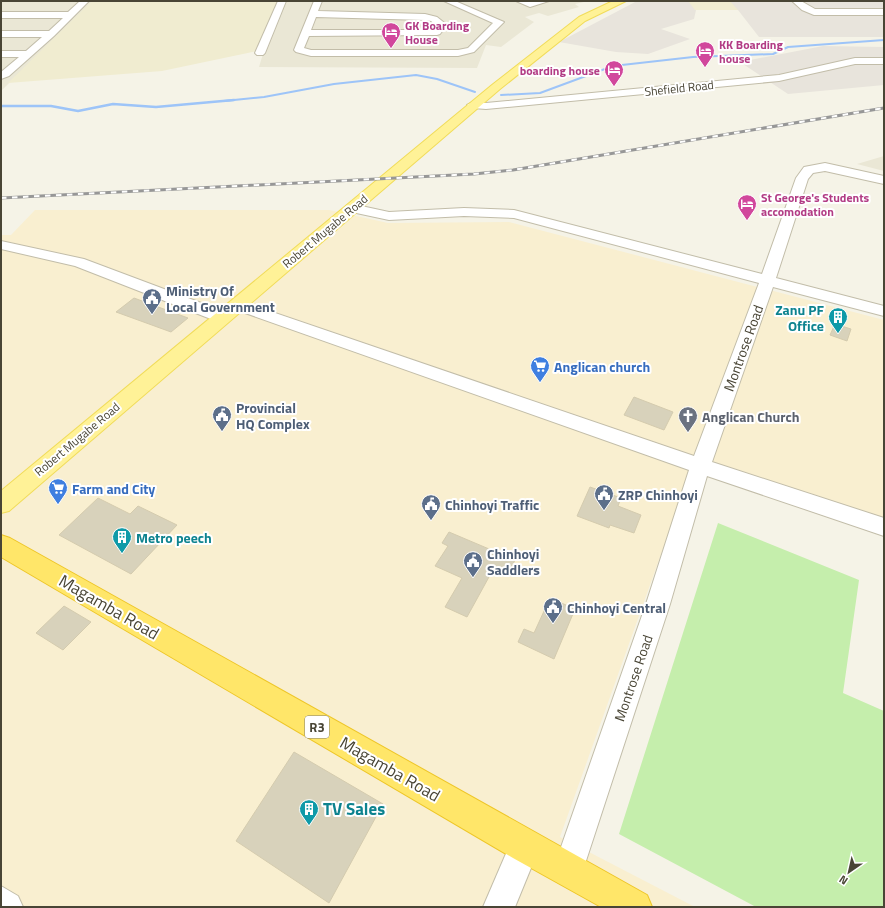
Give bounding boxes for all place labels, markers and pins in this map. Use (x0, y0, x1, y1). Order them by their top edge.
place label: GK Boarding House (405, 16, 470, 49)
hotel icon: GK Boarding House (380, 21, 402, 49)
place label: KK Boarding house (719, 35, 783, 68)
hotel icon: KK Boarding house (694, 40, 716, 68)
hotel icon: boarding house (603, 59, 625, 87)
place label: boarding house (520, 61, 600, 80)
place label: St George's Students accomodation (761, 188, 870, 221)
hotel icon: St George's Students accomodation (736, 193, 758, 221)
place label: Ministry Of Local Government (166, 280, 275, 317)
public building icon: Ministry Of Local Government (141, 287, 163, 315)
place label: Zanu PF Office (775, 299, 825, 336)
building icon: Zanu PF Office (827, 306, 849, 334)
supermarket icon: Anglican church (529, 355, 551, 383)
place label: Anglican church (554, 356, 650, 377)
place label: Provincial HQ Complex (236, 397, 310, 434)
public building icon: Provincial HQ Complex (211, 404, 233, 432)
church icon: Anglican Church (677, 405, 699, 433)
place label: Anglican Church (702, 406, 800, 427)
supermarket icon: Farm and City (47, 477, 69, 505)
place label: Farm and City (72, 478, 155, 499)
public building icon: ZRP Chinhoyi (593, 483, 615, 511)
place label: ZRP Chinhoyi (618, 484, 698, 505)
public building icon: Chinhoyi Traffic (420, 493, 442, 521)
place label: Chinhoyi Traffic (445, 494, 539, 515)
building icon: Metro peech (111, 526, 133, 554)
place label: Metro peech (136, 527, 212, 548)
place label: Chinhoyi Saddlers (487, 543, 540, 580)
public building icon: Chinhoyi Saddlers (462, 550, 484, 578)
public building icon: Chinhoyi Central (542, 596, 564, 624)
place label: Chinhoyi Central (567, 597, 666, 618)
place label: TV Sales (323, 796, 385, 822)
building icon: TV Sales (298, 798, 320, 826)

